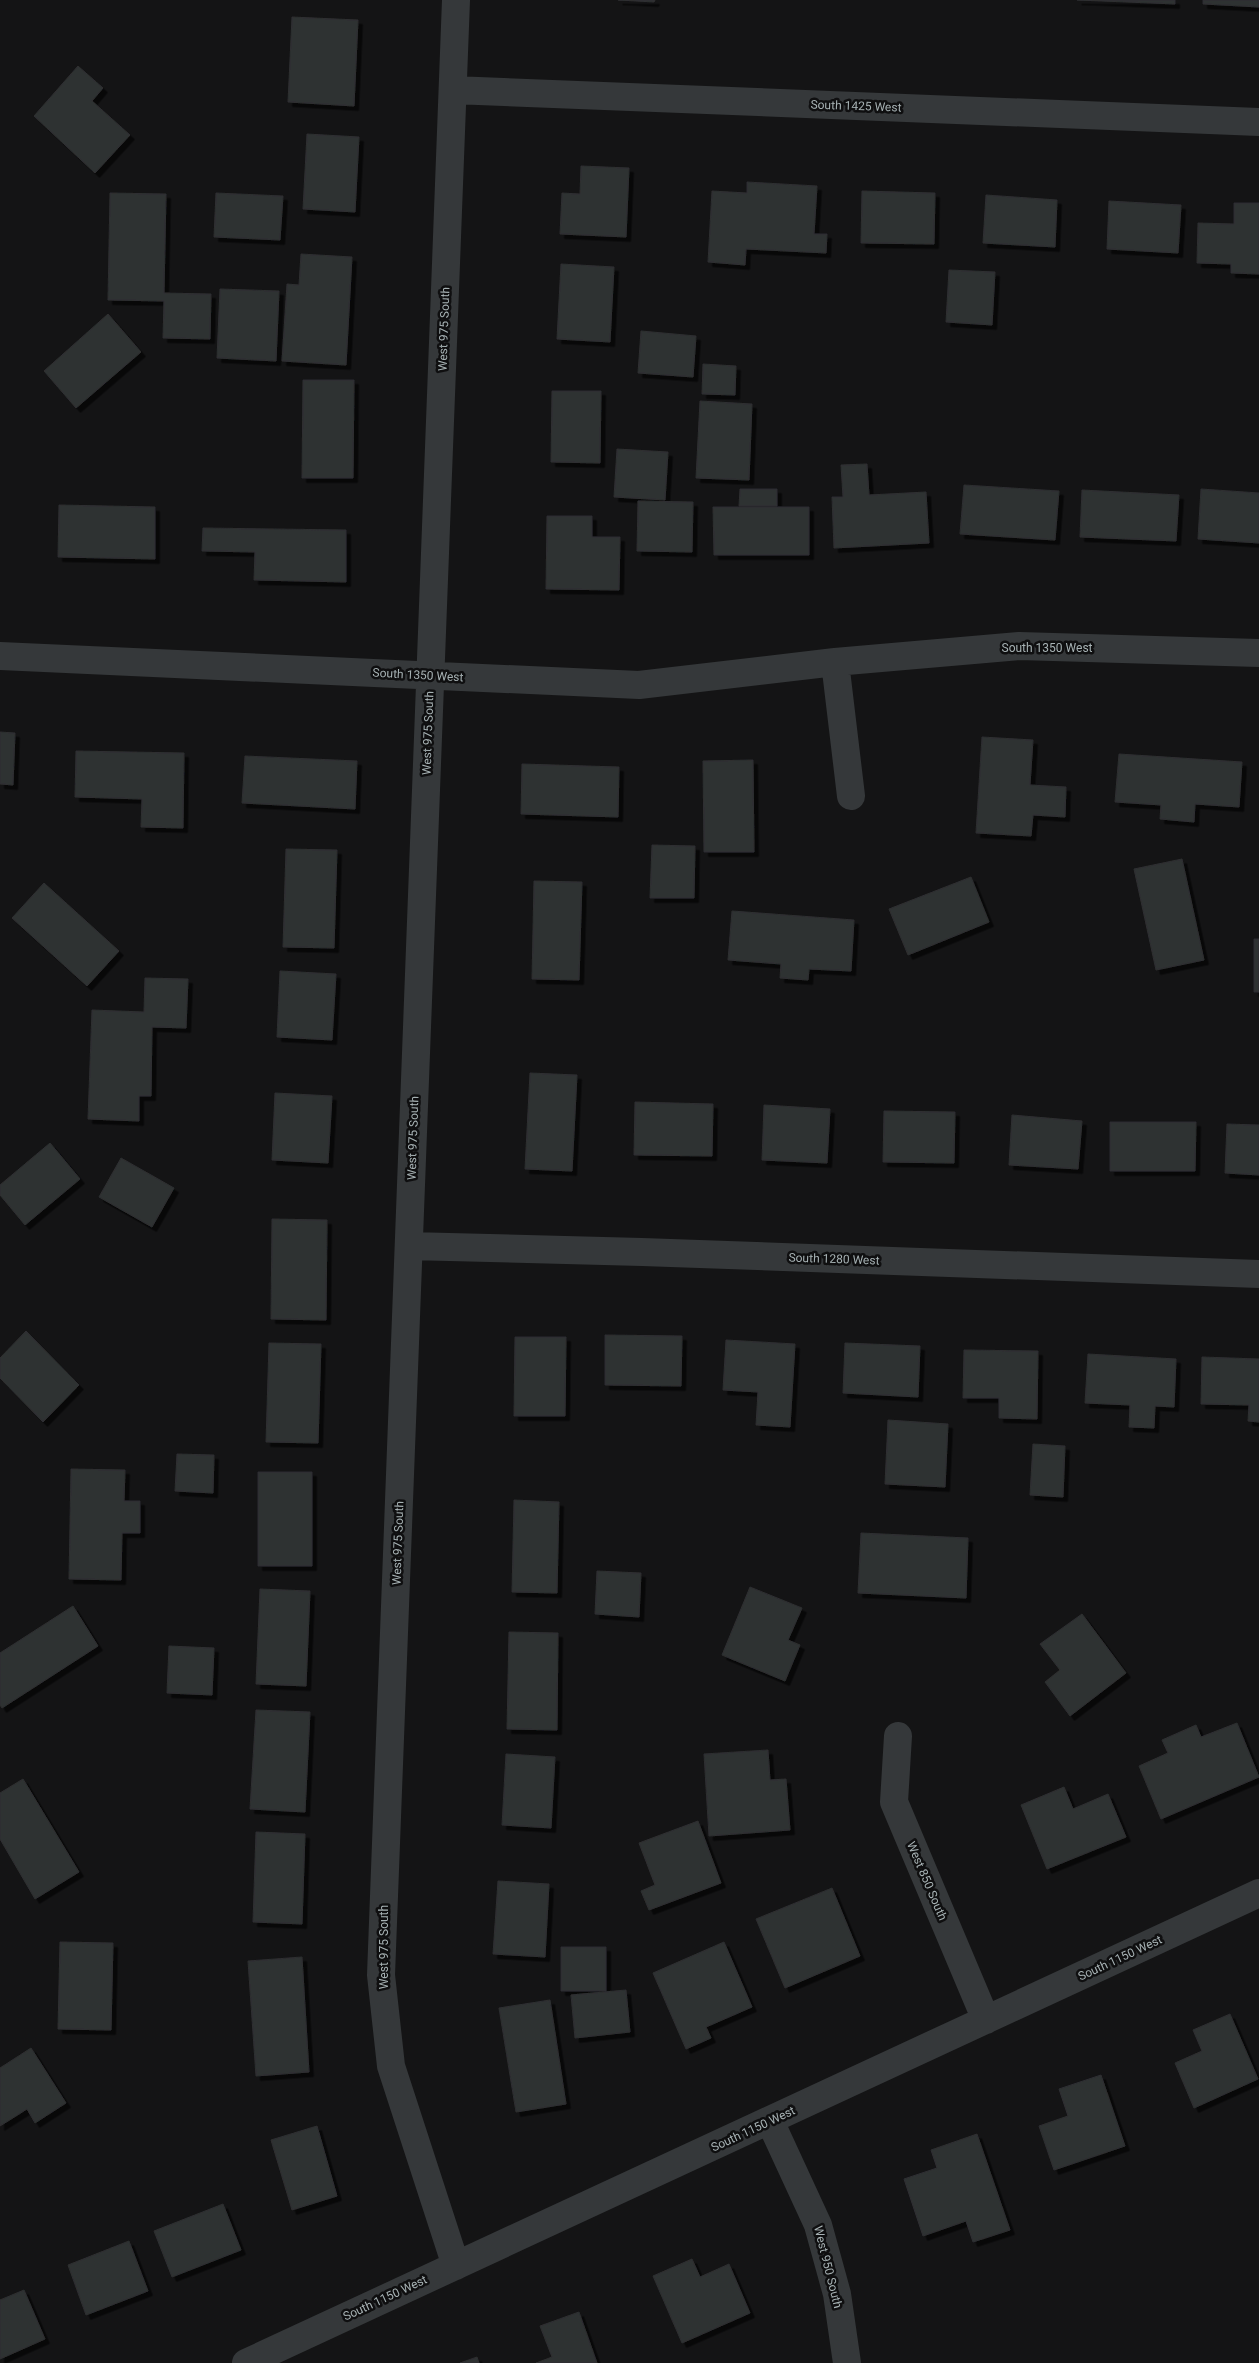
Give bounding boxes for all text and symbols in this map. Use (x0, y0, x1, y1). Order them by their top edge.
street label: South 1425 West (810, 97, 902, 115)
street label: West 975 South (436, 287, 452, 371)
street label: South 1350 West (1002, 641, 1093, 655)
street label: South 1350 West (372, 666, 464, 684)
street label: West 975 South (420, 691, 436, 775)
street label: West 975 South (405, 1096, 421, 1180)
street label: South 1280 West (788, 1250, 880, 1268)
street label: West 975 South (390, 1501, 406, 1585)
street label: West 850 South (904, 1839, 950, 1923)
street label: West 975 South (377, 1905, 391, 1989)
street label: South 1150 West (1076, 1932, 1164, 1984)
street label: South 1150 West (709, 2103, 797, 2155)
street label: West 950 South (811, 2224, 845, 2310)
street label: South 1150 West (341, 2272, 429, 2324)

